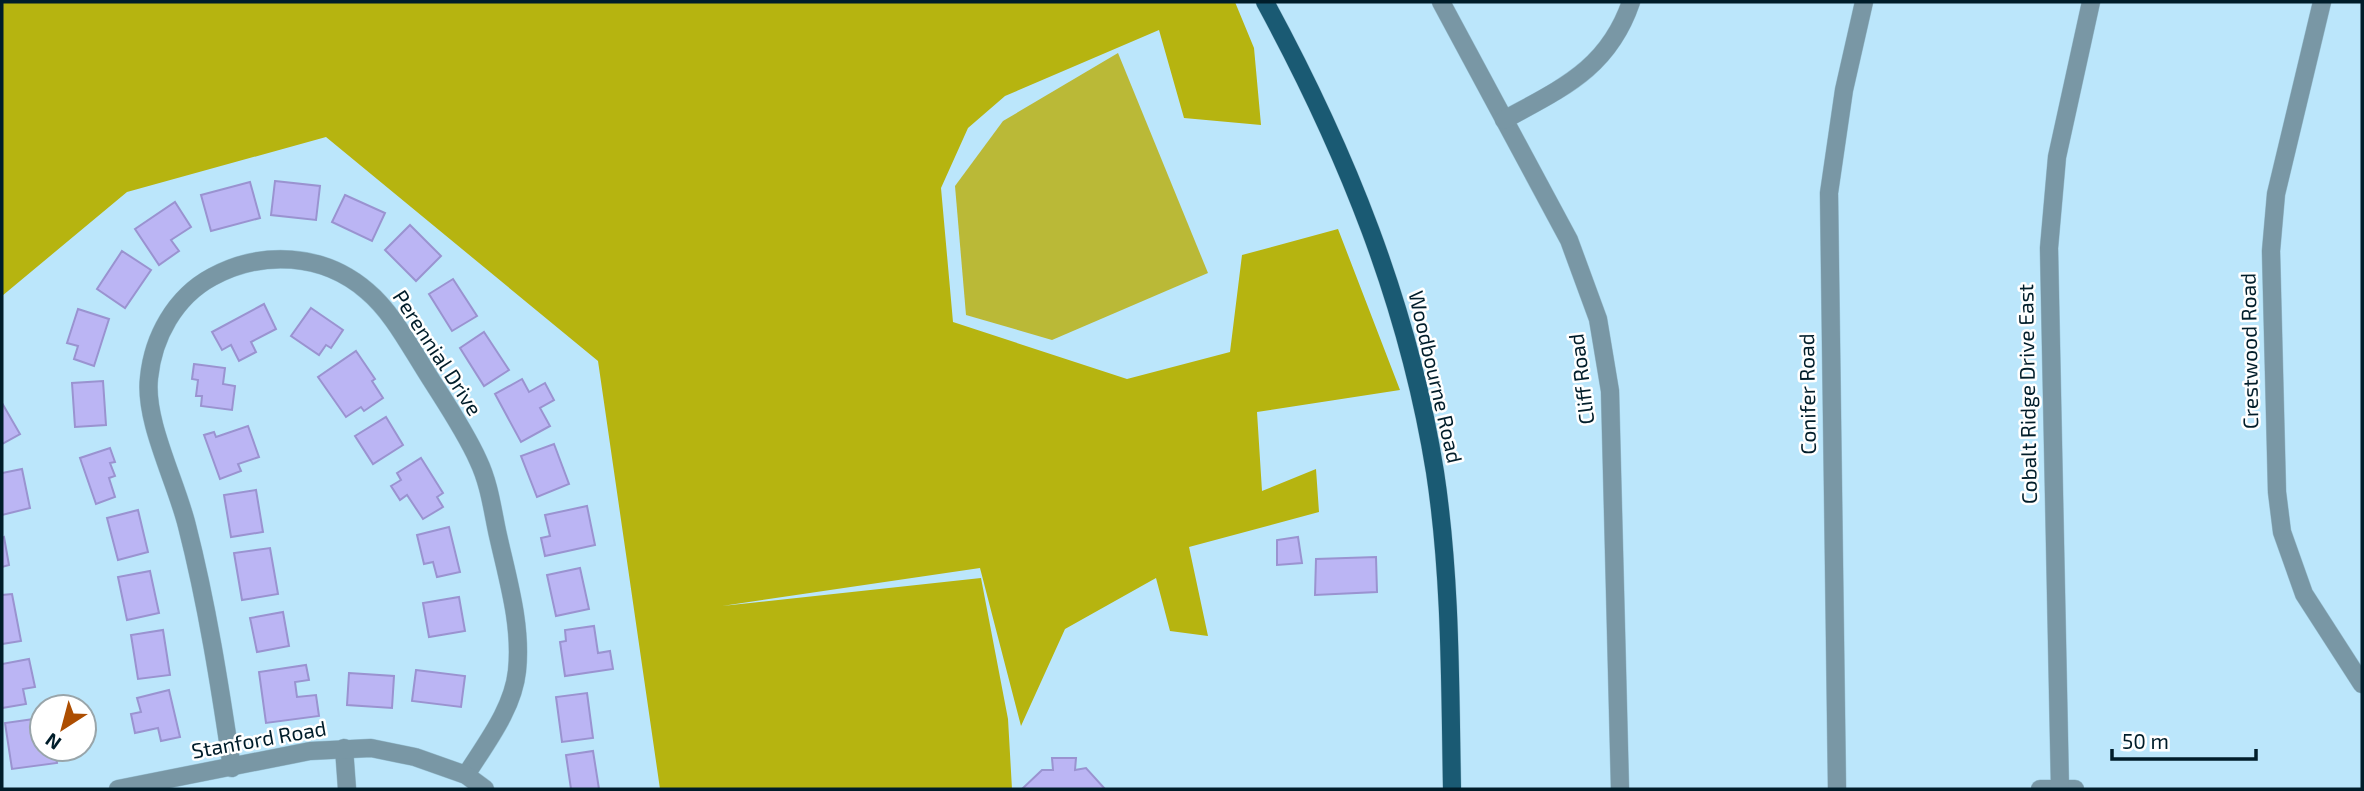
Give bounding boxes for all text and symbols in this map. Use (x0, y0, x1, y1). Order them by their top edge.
street label: Crestwood Road (2235, 273, 2262, 429)
street label: Cobalt Ridge Drive East (2012, 284, 2041, 504)
street label: Perennial Drive (388, 285, 488, 420)
street label: Woodbourne Road (1404, 288, 1468, 465)
street label: Cliff Road (1563, 332, 1598, 426)
street label: Conifer Road (1793, 333, 1820, 455)
north arrow (28, 693, 98, 763)
street label: Stanford Road (189, 714, 328, 763)
scale bar (2112, 718, 2256, 762)
text: 50 m (2122, 728, 2169, 753)
text: N (40, 729, 65, 755)

